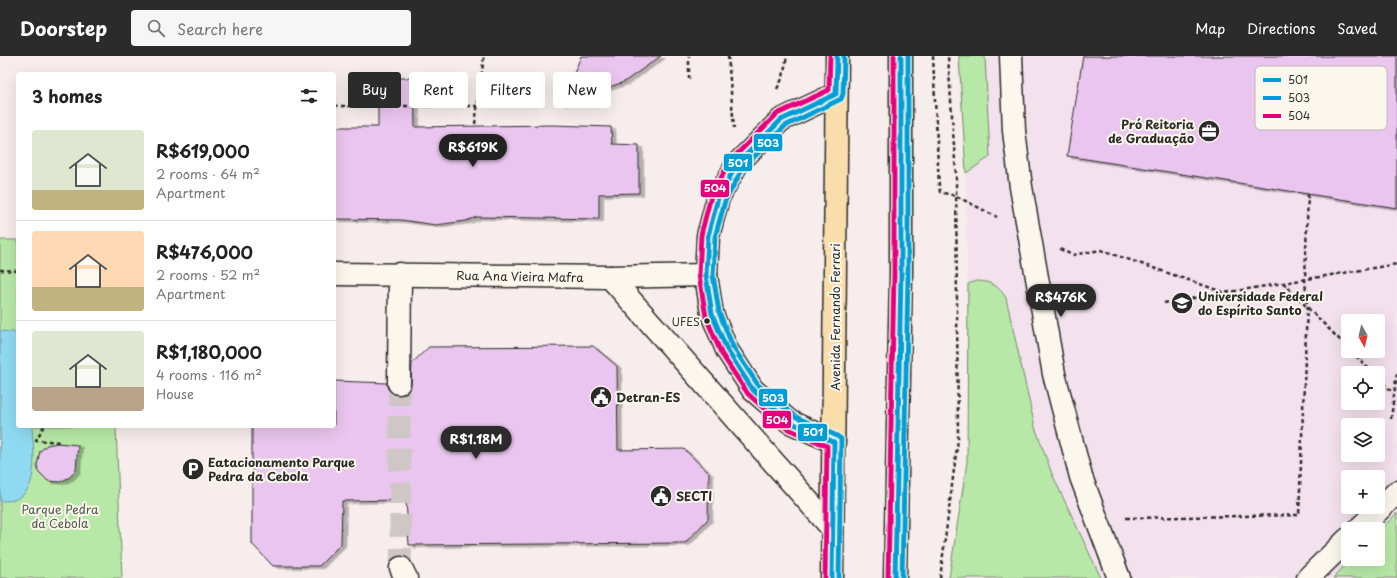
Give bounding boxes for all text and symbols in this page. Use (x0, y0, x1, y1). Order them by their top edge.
search box (131, 10, 411, 46)
text: Doorstep (20, 14, 107, 42)
icon: search (145, 17, 167, 39)
text: Search here (177, 17, 263, 40)
text: Map (1195, 18, 1225, 39)
text: Directions (1247, 18, 1315, 39)
text: Saved (1337, 18, 1377, 39)
legend (1255, 66, 1387, 130)
text: 501 (1288, 71, 1308, 88)
chip: Buy (348, 72, 401, 108)
chip: Rent (409, 72, 468, 108)
chip: Filters (476, 72, 545, 108)
chip: New (553, 72, 611, 108)
text: 3 homes (32, 83, 102, 109)
icon: filters (298, 85, 320, 107)
text: 503 (1288, 89, 1310, 106)
text: 504 (1288, 107, 1310, 124)
place label: Pró Reitoria de Graduação (1108, 115, 1195, 147)
office icon: Pró Reitoria de Graduação (1196, 118, 1222, 144)
line badge: 503 (753, 133, 783, 152)
pin: R$619K (440, 134, 506, 168)
text: 503 (757, 134, 779, 151)
text: R$619K (448, 137, 498, 156)
text: R$619,000 (156, 138, 250, 164)
icon: home (64, 146, 112, 194)
line badge: 501 (723, 153, 753, 172)
text: 501 (728, 154, 748, 171)
text: 2 rooms · 64 m² (156, 164, 260, 183)
line badge: 504 (700, 179, 730, 198)
text: 504 (704, 179, 727, 196)
text: Apartment (156, 183, 225, 202)
text: R$476,000 (156, 239, 253, 265)
street label: Avenida Fernando Ferrari (826, 243, 844, 391)
icon: home (64, 247, 112, 295)
text: 2 rooms · 52 m² (156, 265, 260, 284)
street label: Rua Ana Vieira Mafra (456, 266, 584, 286)
text: Apartment (156, 284, 225, 303)
pin: R$476K (1028, 284, 1094, 318)
text: R$476K (1035, 287, 1087, 306)
place label: Universidade Federal do Espírito Santo (1198, 287, 1323, 319)
school or university icon: Universidade Federal do Espírito Santo (1169, 290, 1195, 316)
place label: UFES (671, 313, 700, 330)
north arrow (1341, 314, 1385, 358)
map controls (1341, 314, 1385, 566)
marker: UFES (702, 316, 712, 326)
text: R$1,180,000 (156, 339, 262, 365)
icon: home (64, 347, 112, 395)
text: 4 rooms · 116 m² (156, 365, 262, 384)
button: locate (1341, 366, 1385, 410)
text: House (156, 384, 194, 403)
public building icon: Detran-ES (588, 384, 614, 410)
place label: Detran-ES (616, 388, 681, 406)
line badge: 503 (758, 388, 788, 407)
text: 503 (762, 389, 784, 406)
line badge: 504 (762, 410, 792, 429)
text: 504 (766, 411, 789, 428)
button: layers (1341, 418, 1385, 462)
line badge: 501 (797, 423, 828, 442)
text: 501 (803, 423, 823, 440)
pin: R$1.18M (439, 426, 513, 460)
text: R$1.18M (450, 429, 502, 448)
place label: Eatacionamento Parque Pedra da Cebola (208, 453, 355, 485)
parking icon: Eatacionamento Parque Pedra da Cebola (180, 456, 206, 482)
button: + (1341, 470, 1385, 514)
public building icon: SECTI (648, 483, 674, 509)
place label: SECTI (676, 487, 712, 505)
park label: Parque Pedra da Cebola (21, 500, 99, 532)
button: − (1341, 522, 1385, 566)

